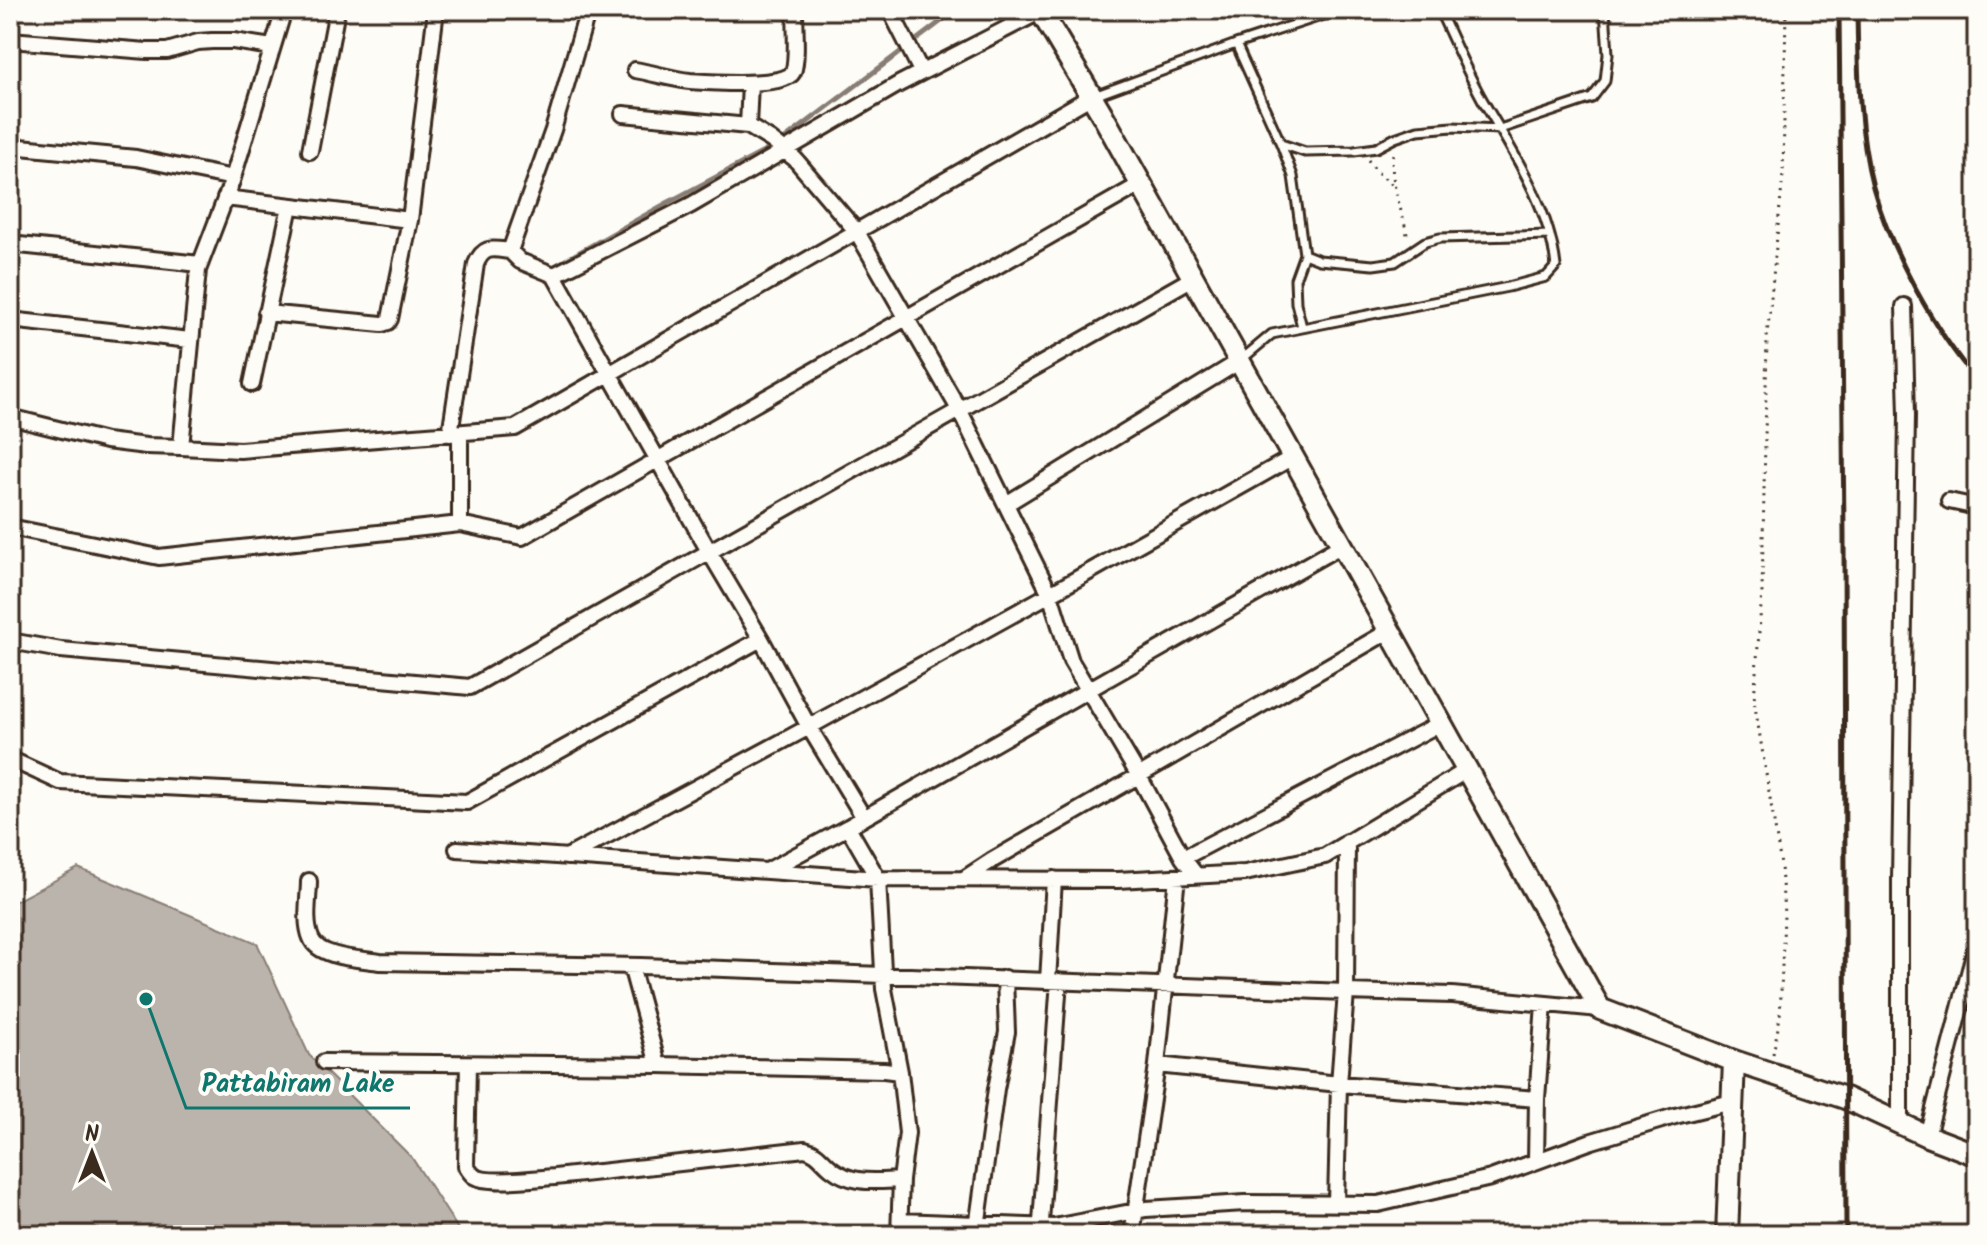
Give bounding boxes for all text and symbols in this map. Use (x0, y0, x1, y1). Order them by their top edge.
callout: Pattabiram Lake (186, 1058, 410, 1108)
text: Pattabiram Lake (202, 1064, 395, 1106)
north arrow (52, 1113, 132, 1193)
text: N (85, 1118, 99, 1153)

